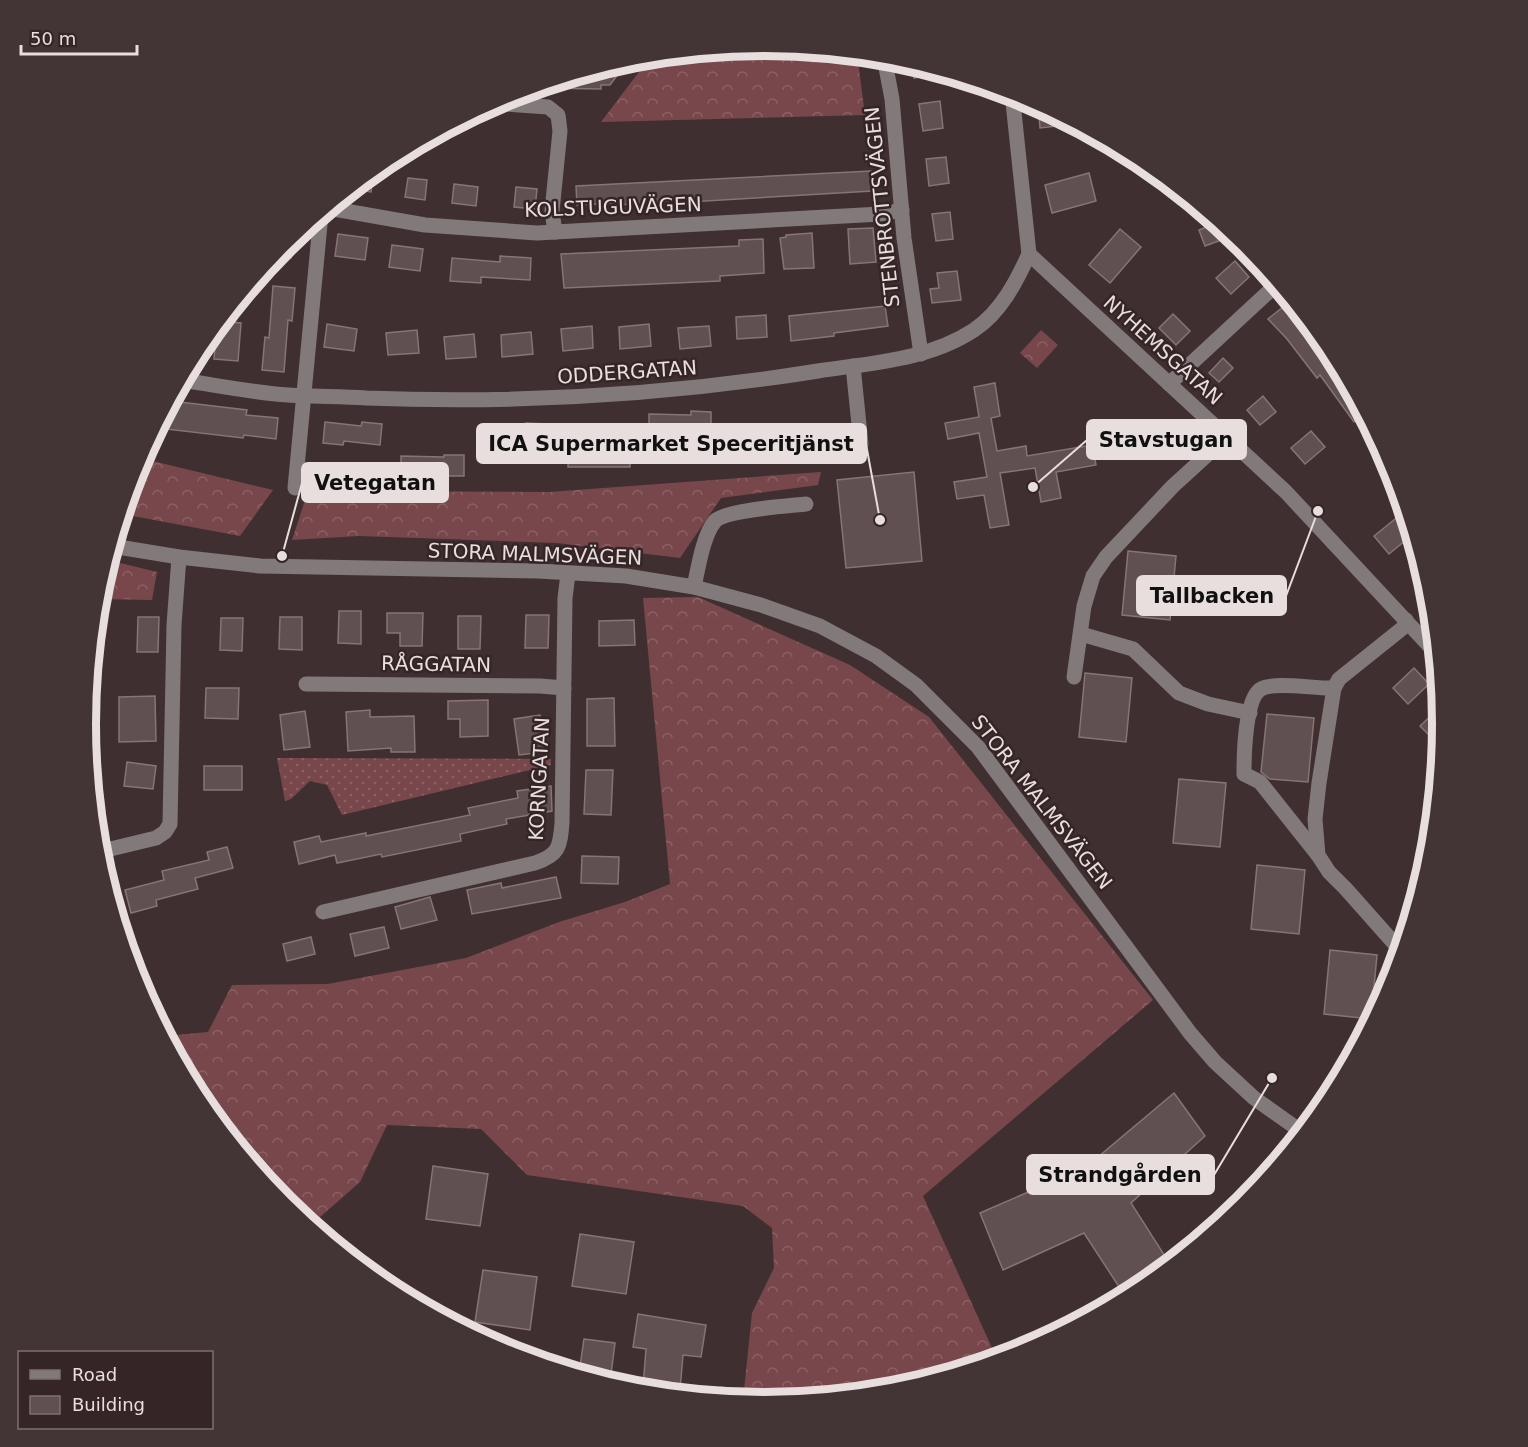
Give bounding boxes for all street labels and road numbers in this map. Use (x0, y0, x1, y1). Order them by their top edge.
street label: STENBROTTSVÄGEN (860, 106, 904, 308)
street label: KOLSTUGUVÄGEN (524, 192, 702, 222)
street label: NYHEMSGATAN (1099, 290, 1227, 410)
street label: ODDERGATAN (556, 355, 698, 389)
street label: STORA MALMSVÄGEN (427, 538, 643, 570)
street label: RÅGGATAN (381, 651, 491, 677)
street label: STORA MALMSVÄGEN (966, 710, 1118, 894)
street label: KORNGATAN (524, 717, 554, 841)

